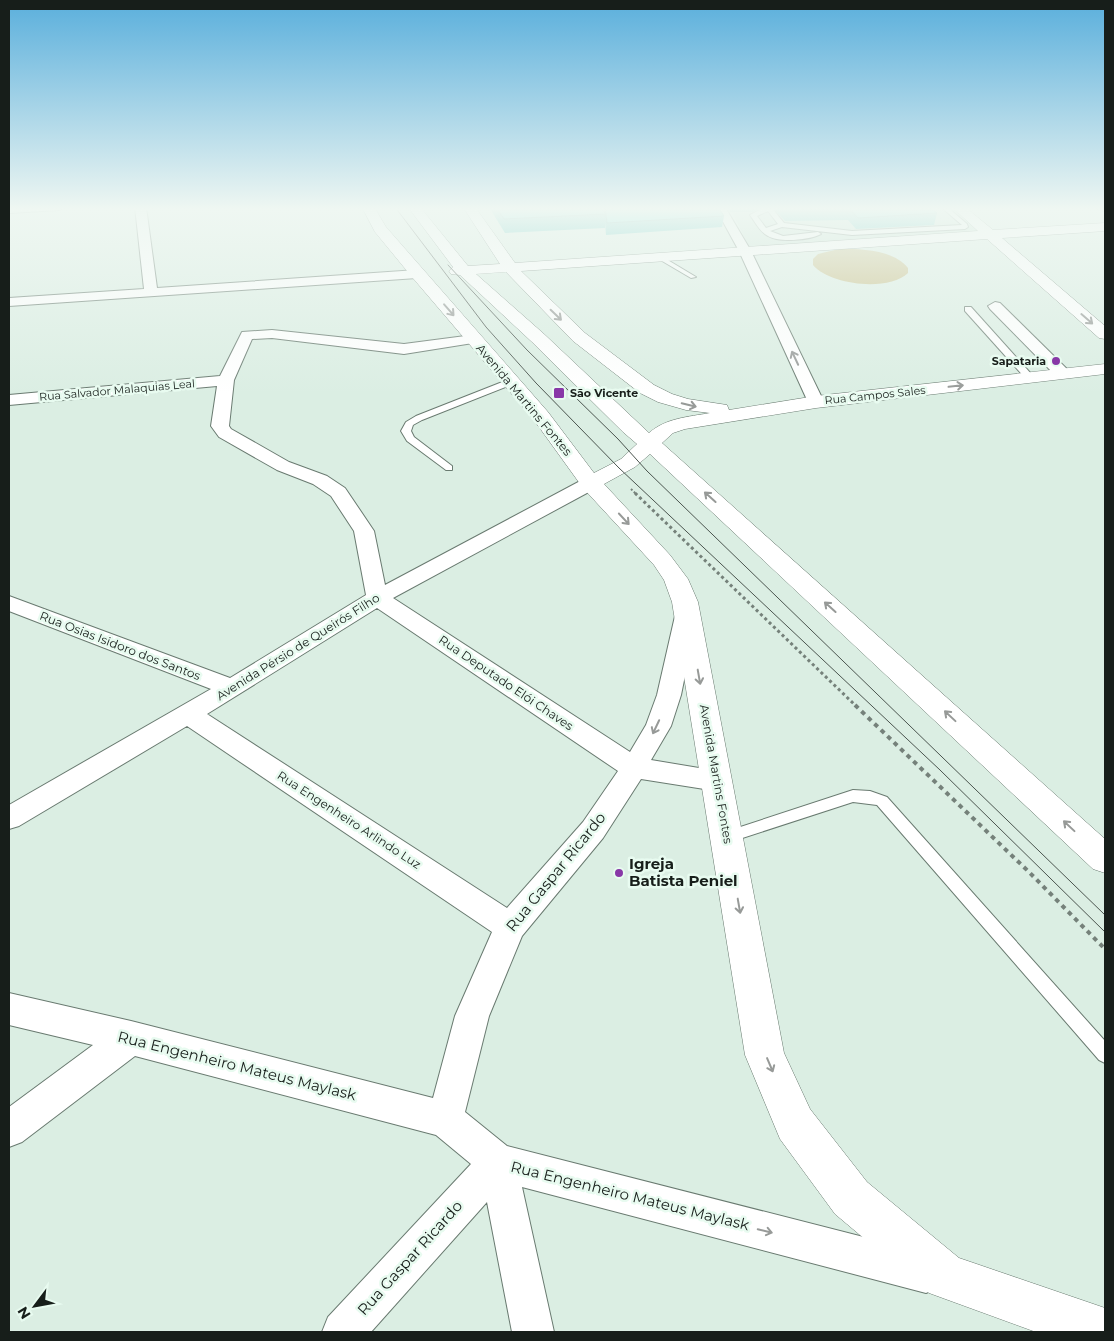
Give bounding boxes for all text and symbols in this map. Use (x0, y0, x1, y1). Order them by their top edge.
one-way arrow (443, 304, 454, 317)
one-way arrow (550, 309, 562, 321)
one-way arrow (1081, 313, 1094, 324)
street label: Avenida Martins Fontes (473, 341, 576, 459)
one-way arrow (790, 351, 799, 366)
place label: Sapataria (992, 354, 1046, 368)
marker: Sapataria (1050, 355, 1062, 367)
street label: Rua Salvador Malaquias Leal (39, 376, 195, 404)
one-way arrow (948, 382, 964, 391)
street label: Rua Campos Sales (824, 383, 927, 407)
marker: São Vicente (552, 386, 566, 400)
place label: São Vicente (570, 386, 638, 400)
one-way arrow (681, 401, 697, 410)
one-way arrow (703, 491, 716, 503)
one-way arrow (619, 513, 630, 526)
street label: Avenida Pérsio de Queirós Filho (213, 590, 382, 703)
one-way arrow (824, 601, 837, 613)
street label: Rua Osias Isidoro dos Santos (38, 608, 203, 683)
street label: Rua Deputado Elói Chaves (436, 632, 576, 733)
one-way arrow (694, 669, 704, 685)
street label: Avenida Martins Fontes (697, 703, 736, 845)
one-way arrow (944, 710, 957, 722)
one-way arrow (651, 719, 661, 734)
street label: Rua Engenheiro Arlindo Luz (275, 767, 424, 872)
street label: Rua Gaspar Ricardo (502, 808, 610, 935)
one-way arrow (1063, 820, 1076, 832)
place label: Igreja Batista Peniel (629, 854, 738, 890)
marker: Igreja Batista Peniel (613, 867, 625, 879)
one-way arrow (735, 898, 745, 914)
street label: Rua Engenheiro Mateus Maylask (116, 1027, 358, 1104)
one-way arrow (765, 1057, 775, 1072)
street label: Rua Engenheiro Mateus Maylask (509, 1157, 751, 1234)
street label: Rua Gaspar Ricardo (353, 1196, 466, 1319)
one-way arrow (757, 1227, 773, 1236)
north arrow (10, 1281, 60, 1331)
text: N (13, 1303, 35, 1322)

